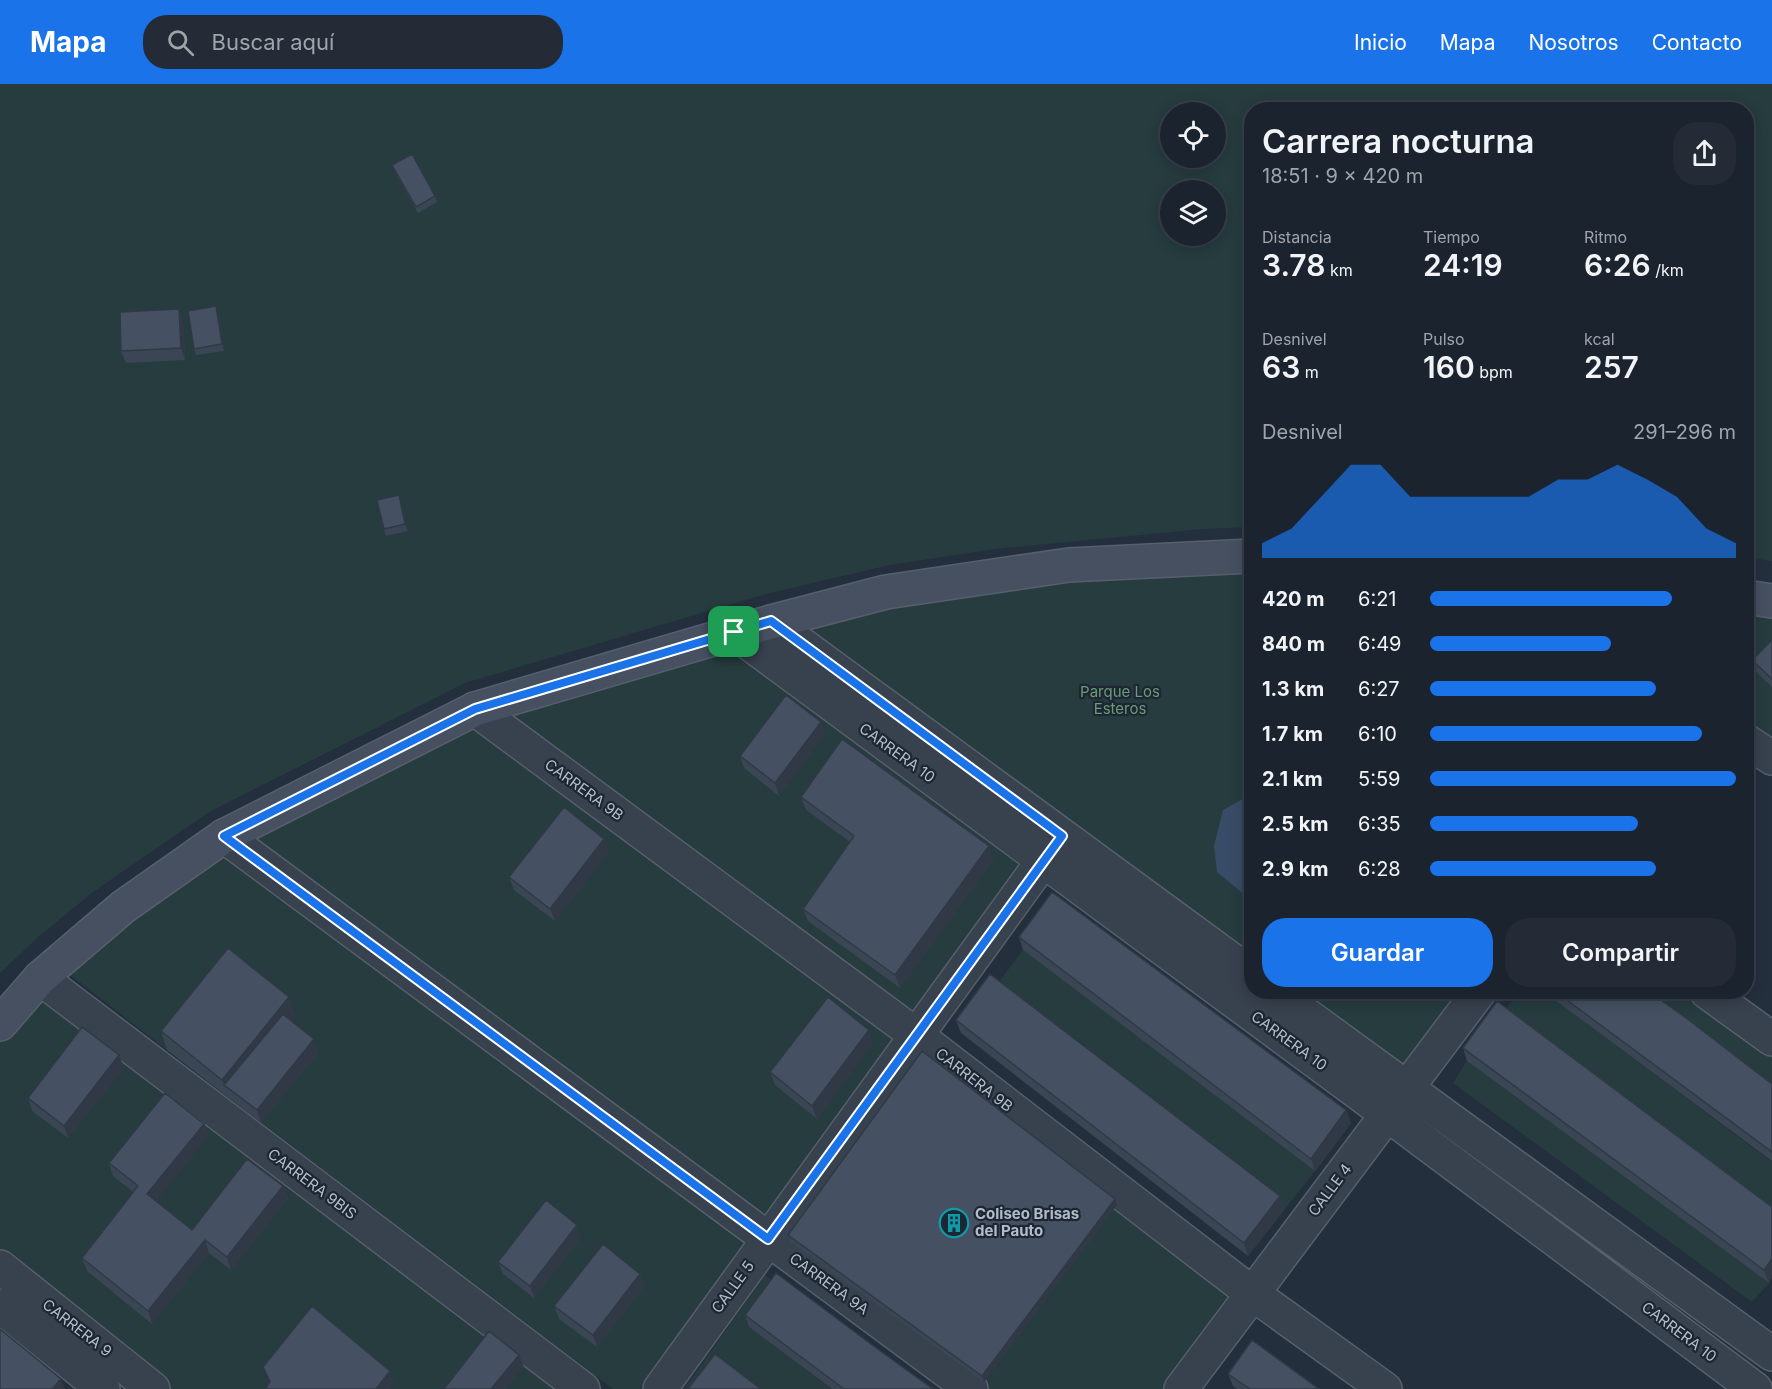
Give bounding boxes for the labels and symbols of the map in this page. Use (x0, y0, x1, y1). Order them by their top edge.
pin (708, 606, 759, 657)
park label: Parque Los Esteros (1080, 682, 1160, 718)
street label: CARRERA 10 (856, 719, 939, 786)
street label: CARRERA 9B (541, 755, 627, 825)
street label: CARRERA 10 (1248, 1007, 1331, 1074)
street label: CARRERA 9B (932, 1044, 1017, 1116)
street label: CARRERA 9BIS (264, 1144, 360, 1223)
street label: CALLE 4 (1304, 1160, 1356, 1220)
place label: Coliseo Brisas del Pauto (975, 1204, 1079, 1240)
building icon: Coliseo Brisas del Pauto (938, 1207, 970, 1239)
street label: CARRERA 9A (786, 1249, 873, 1319)
street label: CALLE 5 (707, 1257, 758, 1317)
street label: CARRERA 9 (39, 1295, 116, 1361)
street label: CARRERA 10 (1638, 1297, 1721, 1366)

